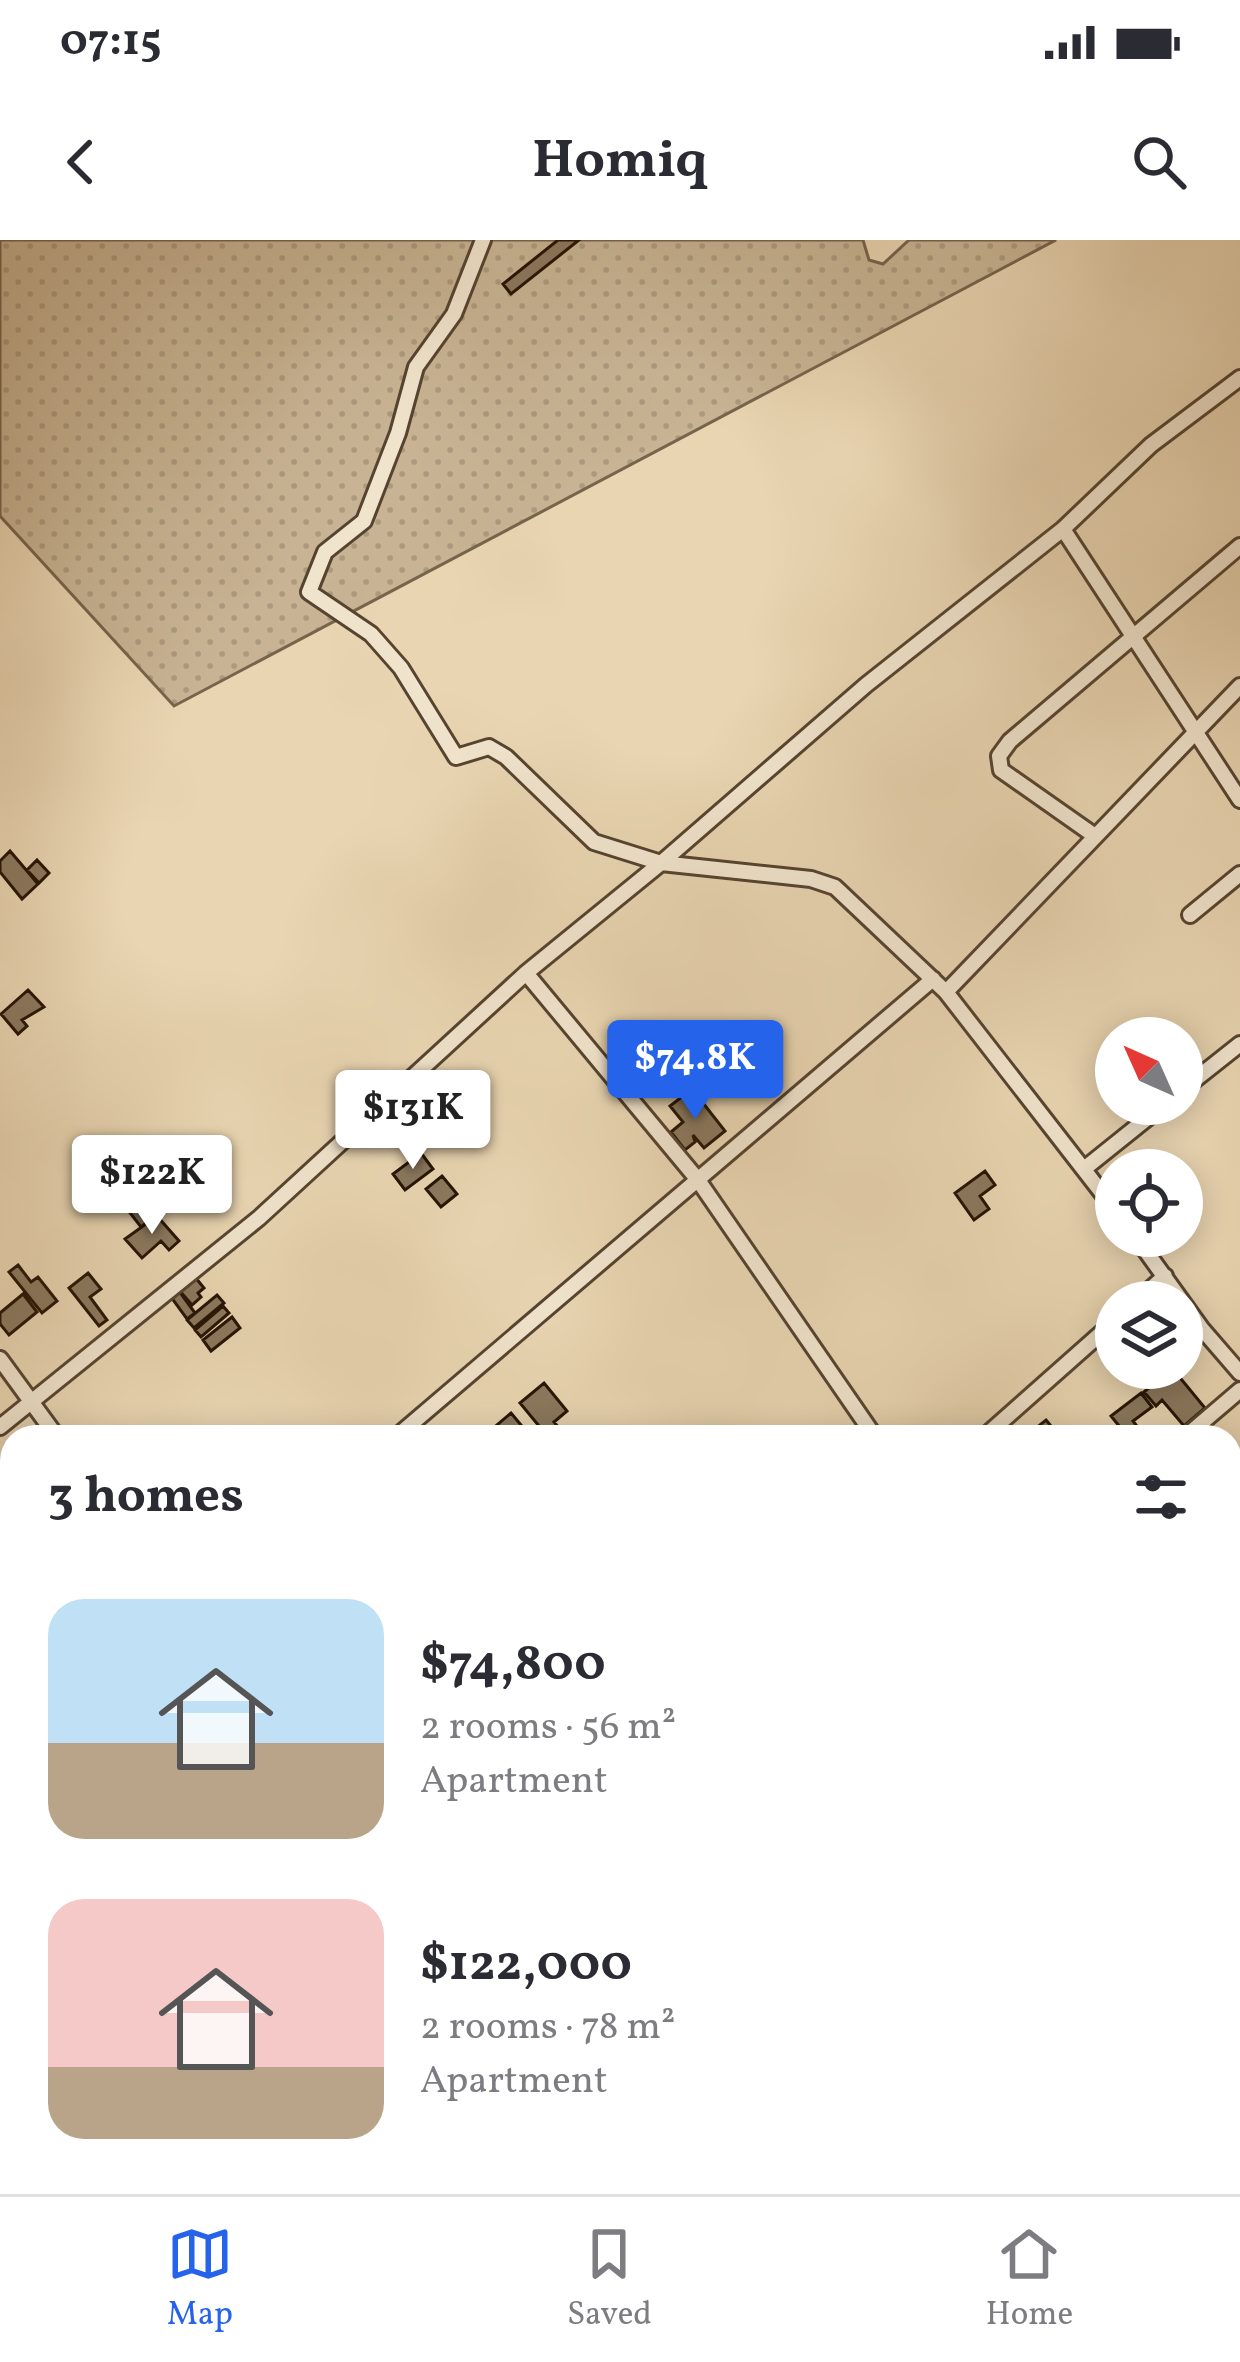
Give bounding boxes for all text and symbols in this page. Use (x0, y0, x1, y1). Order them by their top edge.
text: 07:15 (60, 11, 162, 74)
text: Homiq (532, 125, 708, 200)
icon: back (48, 129, 114, 195)
icon: search (1126, 129, 1192, 195)
north arrow (1095, 1017, 1203, 1125)
map controls (1095, 1017, 1203, 1389)
pin: $74.8K (597, 1020, 793, 1122)
text: $74.8K (634, 1032, 756, 1086)
pin: $131K (329, 1070, 497, 1172)
text: $131K (362, 1082, 464, 1136)
pin: $122K (68, 1135, 236, 1237)
text: $122K (99, 1147, 205, 1201)
button: locate (1095, 1149, 1203, 1257)
button: layers (1095, 1281, 1203, 1389)
text: 3 homes (48, 1462, 244, 1533)
icon: filters (1128, 1464, 1194, 1530)
text: $74,800 (420, 1630, 606, 1701)
icon: home (144, 1647, 288, 1791)
text: 2 rooms · 56 m² (420, 1701, 676, 1755)
text: Apartment (420, 1755, 608, 1809)
text: $122,000 (420, 1930, 632, 2001)
icon: home (144, 1947, 288, 2091)
text: 2 rooms · 78 m² (420, 2001, 675, 2055)
text: Apartment (420, 2055, 608, 2109)
tab: Map (167, 2221, 233, 2339)
tab: Saved (567, 2221, 652, 2339)
tab: Home (986, 2221, 1073, 2339)

